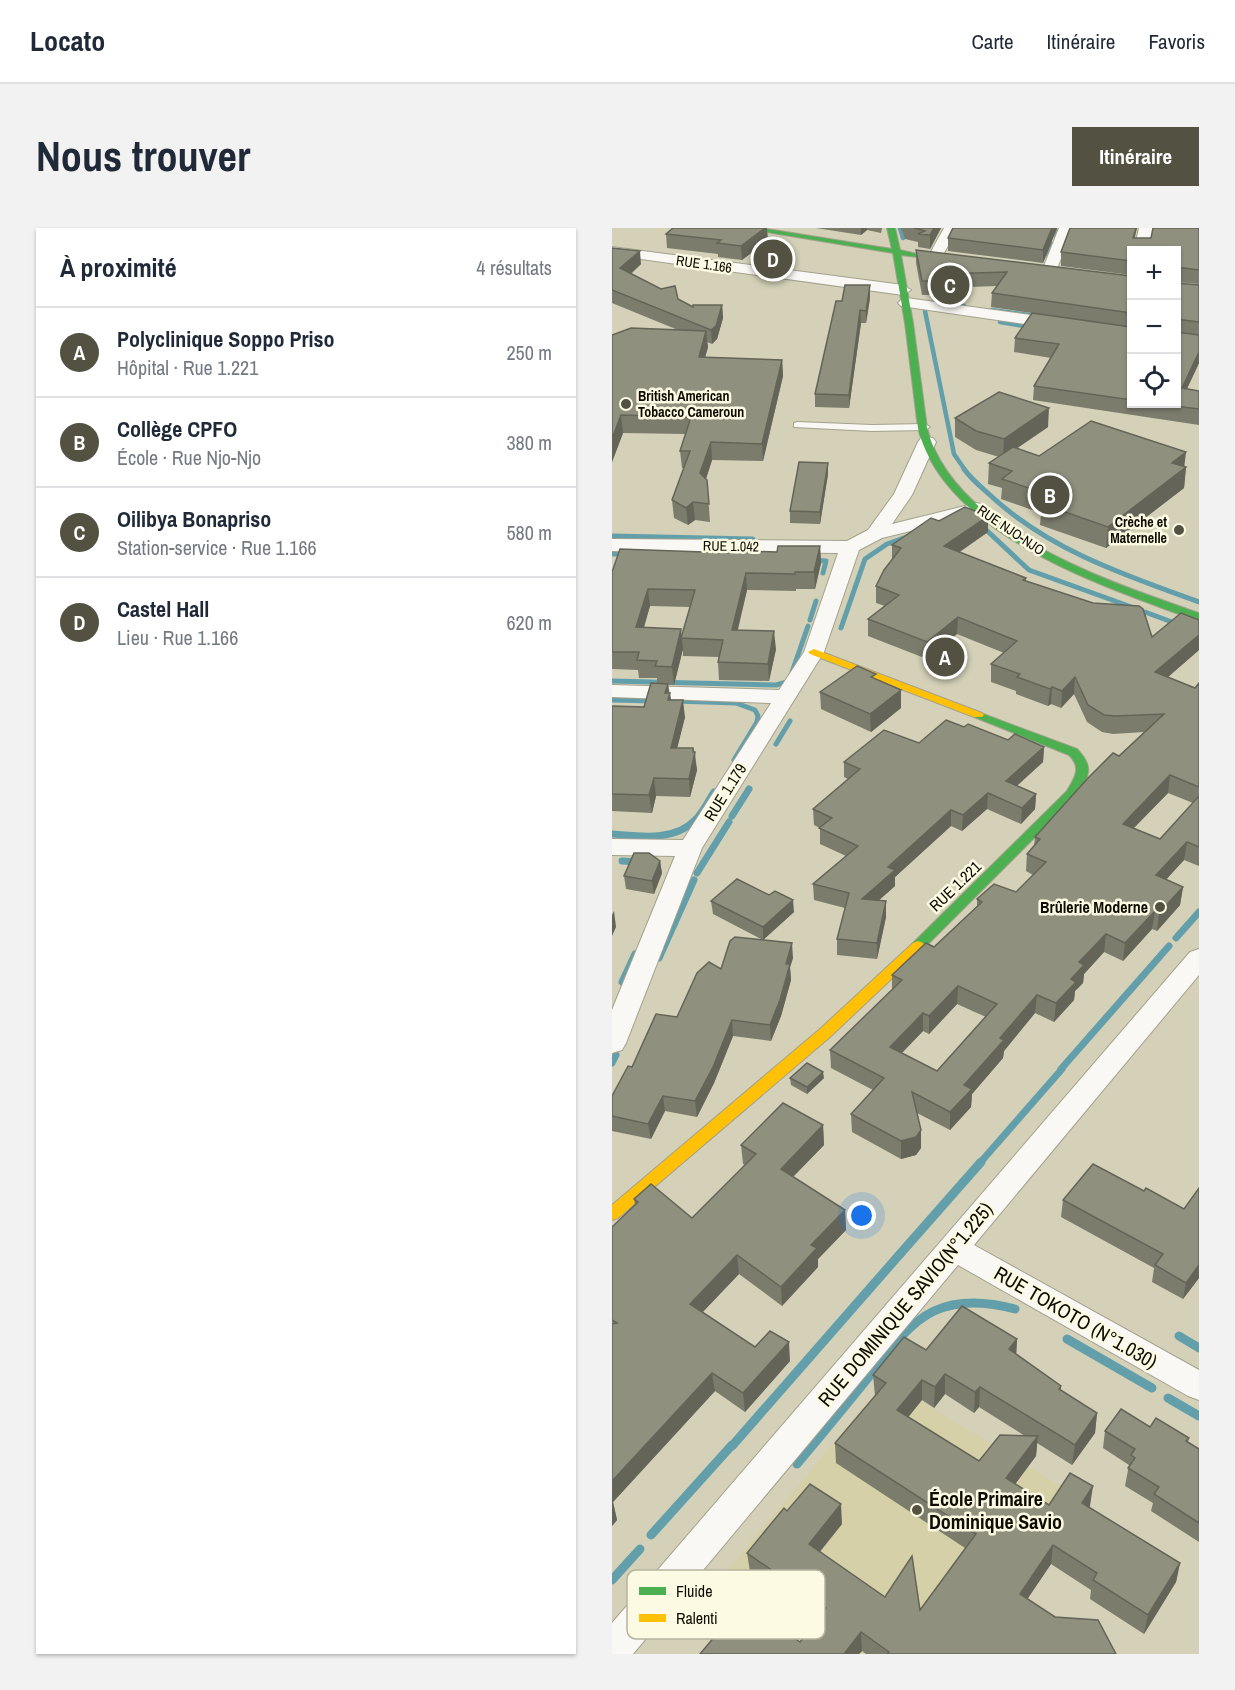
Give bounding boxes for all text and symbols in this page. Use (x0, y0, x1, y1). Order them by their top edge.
text: Locato (30, 22, 105, 60)
text: Carte (971, 27, 1014, 56)
text: Itinéraire (1047, 27, 1115, 56)
text: Favoris (1148, 27, 1205, 56)
button: Itinéraire (1072, 127, 1199, 186)
text: Nous trouver (36, 128, 250, 184)
pin: D (754, 237, 792, 282)
map controls (1127, 246, 1181, 408)
button: + (1127, 246, 1181, 300)
text: À proximité (60, 250, 177, 285)
street label: RUE 1.166 (675, 251, 733, 277)
text: 4 résultats (476, 254, 552, 281)
pin: C (930, 262, 970, 308)
button: − (1127, 300, 1181, 354)
text: Polyclinique Soppo Priso (117, 324, 335, 354)
text: A (74, 339, 85, 366)
text: 250 m (506, 339, 552, 366)
text: Hôpital · Rue 1.221 (117, 354, 258, 381)
button: locate (1127, 354, 1181, 408)
place label: British American Tobacco Cameroun (638, 387, 744, 421)
marker: British American Tobacco Cameroun (619, 397, 633, 411)
text: Collège CPFO (117, 414, 237, 444)
text: B (74, 429, 85, 456)
text: 380 m (506, 429, 552, 456)
text: École · Rue Njo-Njo (117, 444, 261, 471)
pin: B (1030, 472, 1070, 518)
street label: RUE NJO-NJO (974, 501, 1048, 559)
text: Oilibya Bonapriso (117, 504, 271, 534)
place label: Crèche et Maternelle (1110, 513, 1167, 547)
text: C (74, 519, 85, 546)
text: 580 m (506, 519, 552, 546)
marker: Crèche et Maternelle (1172, 523, 1186, 537)
text: Station-service · Rue 1.166 (117, 534, 317, 561)
street label: RUE 1.042 (703, 537, 759, 555)
text: Castel Hall (117, 594, 209, 624)
text: D (74, 609, 85, 636)
text: 620 m (506, 609, 552, 636)
text: Lieu · Rue 1.166 (117, 624, 238, 651)
pin: A (926, 634, 964, 680)
street label: RUE 1.179 (699, 759, 751, 825)
street label: RUE 1.221 (924, 855, 986, 916)
place label: Brûlerie Moderne (1040, 896, 1148, 918)
marker: Brûlerie Moderne (1153, 900, 1167, 914)
street label: RUE DOMINIQUE SAVIO(N°1.225) (811, 1196, 999, 1412)
your location (847, 1201, 876, 1230)
street label: RUE TOKOTO (N°1.030) (990, 1259, 1162, 1375)
place label: École Primaire Dominique Savio (929, 1485, 1062, 1535)
marker: École Primaire Dominique Savio (910, 1503, 924, 1517)
legend (627, 1570, 825, 1639)
text: Fluide (676, 1580, 712, 1602)
text: Ralenti (676, 1607, 718, 1629)

